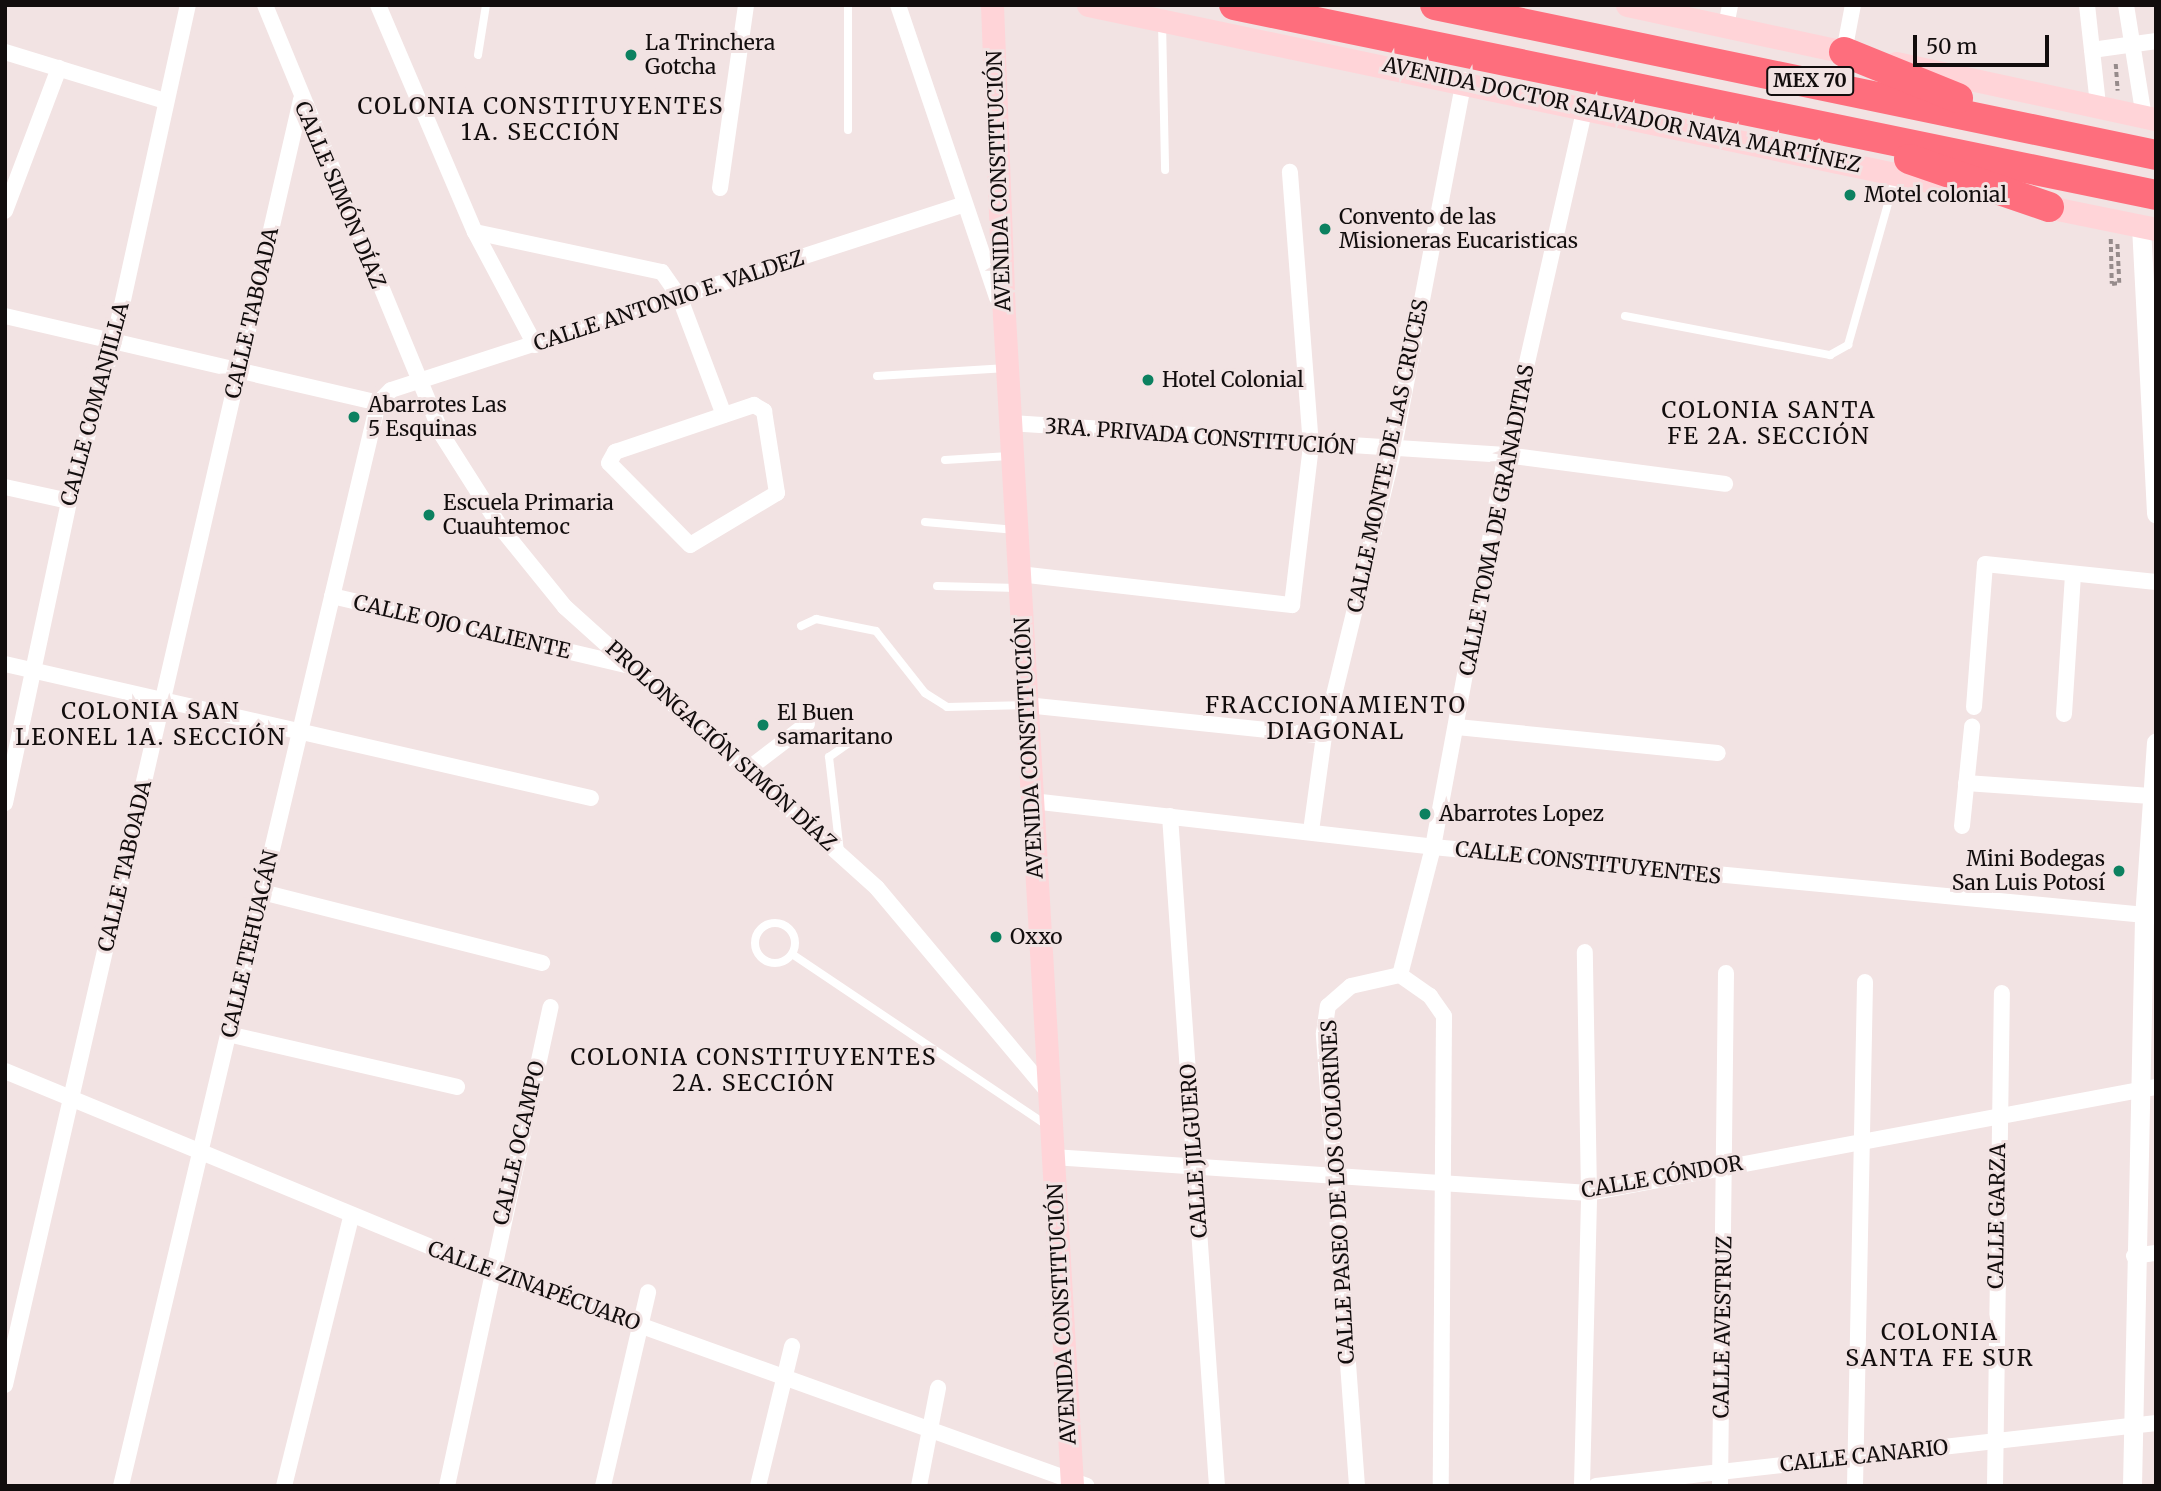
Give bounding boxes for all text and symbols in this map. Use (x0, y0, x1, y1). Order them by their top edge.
scale bar (1916, 21, 2052, 65)
place label: La Trinchera Gotcha (645, 30, 775, 80)
text: 50 m (1926, 33, 1977, 60)
marker: La Trinchera Gotcha (623, 47, 639, 63)
street label: AVENIDA CONSTITUCIÓN (982, 50, 1016, 312)
street label: AVENIDA DOCTOR SALVADOR NAVA MARTÍNEZ (1381, 52, 1863, 178)
road number: MEX 70 (1764, 66, 1856, 96)
district label: COLONIA CONSTITUYENTES 1A. SECCIÓN (360, 92, 722, 146)
street label: CALLE SIMÓN DÍAZ (289, 98, 391, 292)
place label: Motel colonial (1864, 182, 2007, 208)
marker: Motel colonial (1842, 187, 1858, 203)
place label: Convento de las Misioneras Eucaristicas (1339, 204, 1578, 254)
marker: Convento de las Misioneras Eucaristicas (1317, 221, 1333, 237)
street label: CALLE TABOADA (220, 225, 284, 401)
street label: CALLE ANTONIO E. VALDEZ (530, 245, 808, 357)
street label: CALLE MONTE DE LAS CRUCES (1342, 297, 1434, 615)
street label: CALLE COMANJILLA (56, 299, 134, 509)
street label: CALLE TOMA DE GRANADITAS (1454, 362, 1540, 678)
place label: Hotel Colonial (1162, 367, 1304, 393)
marker: Hotel Colonial (1140, 372, 1156, 388)
place label: Abarrotes Las 5 Esquinas (368, 392, 507, 442)
district label: COLONIA SANTA FE 2A. SECCIÓN (1663, 396, 1875, 450)
marker: Abarrotes Las 5 Esquinas (346, 409, 362, 425)
street label: 3RA. PRIVADA CONSTITUCIÓN (1044, 414, 1356, 460)
place label: Escuela Primaria Cuauhtemoc (443, 490, 614, 540)
marker: Escuela Primaria Cuauhtemoc (421, 507, 437, 523)
street label: CALLE OJO CALIENTE (351, 590, 573, 664)
street label: AVENIDA CONSTITUCIÓN (1010, 617, 1048, 879)
street label: PROLONGACIÓN SIMÓN DÍAZ (601, 636, 841, 856)
district label: FRACCIONAMIENTO DIAGONAL (1207, 691, 1465, 745)
district label: COLONIA SAN LEONEL 1A. SECCIÓN (18, 697, 284, 751)
place label: El Buen samaritano (777, 700, 893, 750)
marker: El Buen samaritano (755, 717, 771, 733)
street label: CALLE TABOADA (93, 778, 157, 954)
place label: Abarrotes Lopez (1439, 801, 1604, 827)
marker: Abarrotes Lopez (1417, 806, 1433, 822)
street label: CALLE CONSTITUYENTES (1454, 837, 1722, 889)
place label: Mini Bodegas San Luis Potosí (1952, 846, 2105, 896)
street label: CALLE TEHUACÁN (216, 848, 284, 1040)
marker: Mini Bodegas San Luis Potosí (2111, 863, 2127, 879)
place label: Oxxo (1010, 924, 1063, 950)
marker: Oxxo (988, 929, 1004, 945)
street label: CALLE PASEO DE LOS COLORINES (1316, 1019, 1360, 1365)
district label: COLONIA CONSTITUYENTES 2A. SECCIÓN (573, 1043, 935, 1097)
street label: CALLE OCAMPO (488, 1059, 550, 1227)
street label: CALLE JILGUERO (1175, 1063, 1213, 1239)
street label: CALLE GARZA (1983, 1143, 2011, 1289)
street label: CALLE CÓNDOR (1579, 1150, 1745, 1204)
street label: AVENIDA CONSTITUCIÓN (1043, 1183, 1081, 1445)
street label: CALLE AVESTRUZ (1709, 1235, 1737, 1419)
street label: CALLE ZINAPÉCUARO (424, 1236, 644, 1336)
district label: COLONIA SANTA FE SUR (1847, 1318, 2033, 1372)
street label: CALLE CANARIO (1779, 1435, 1949, 1477)

